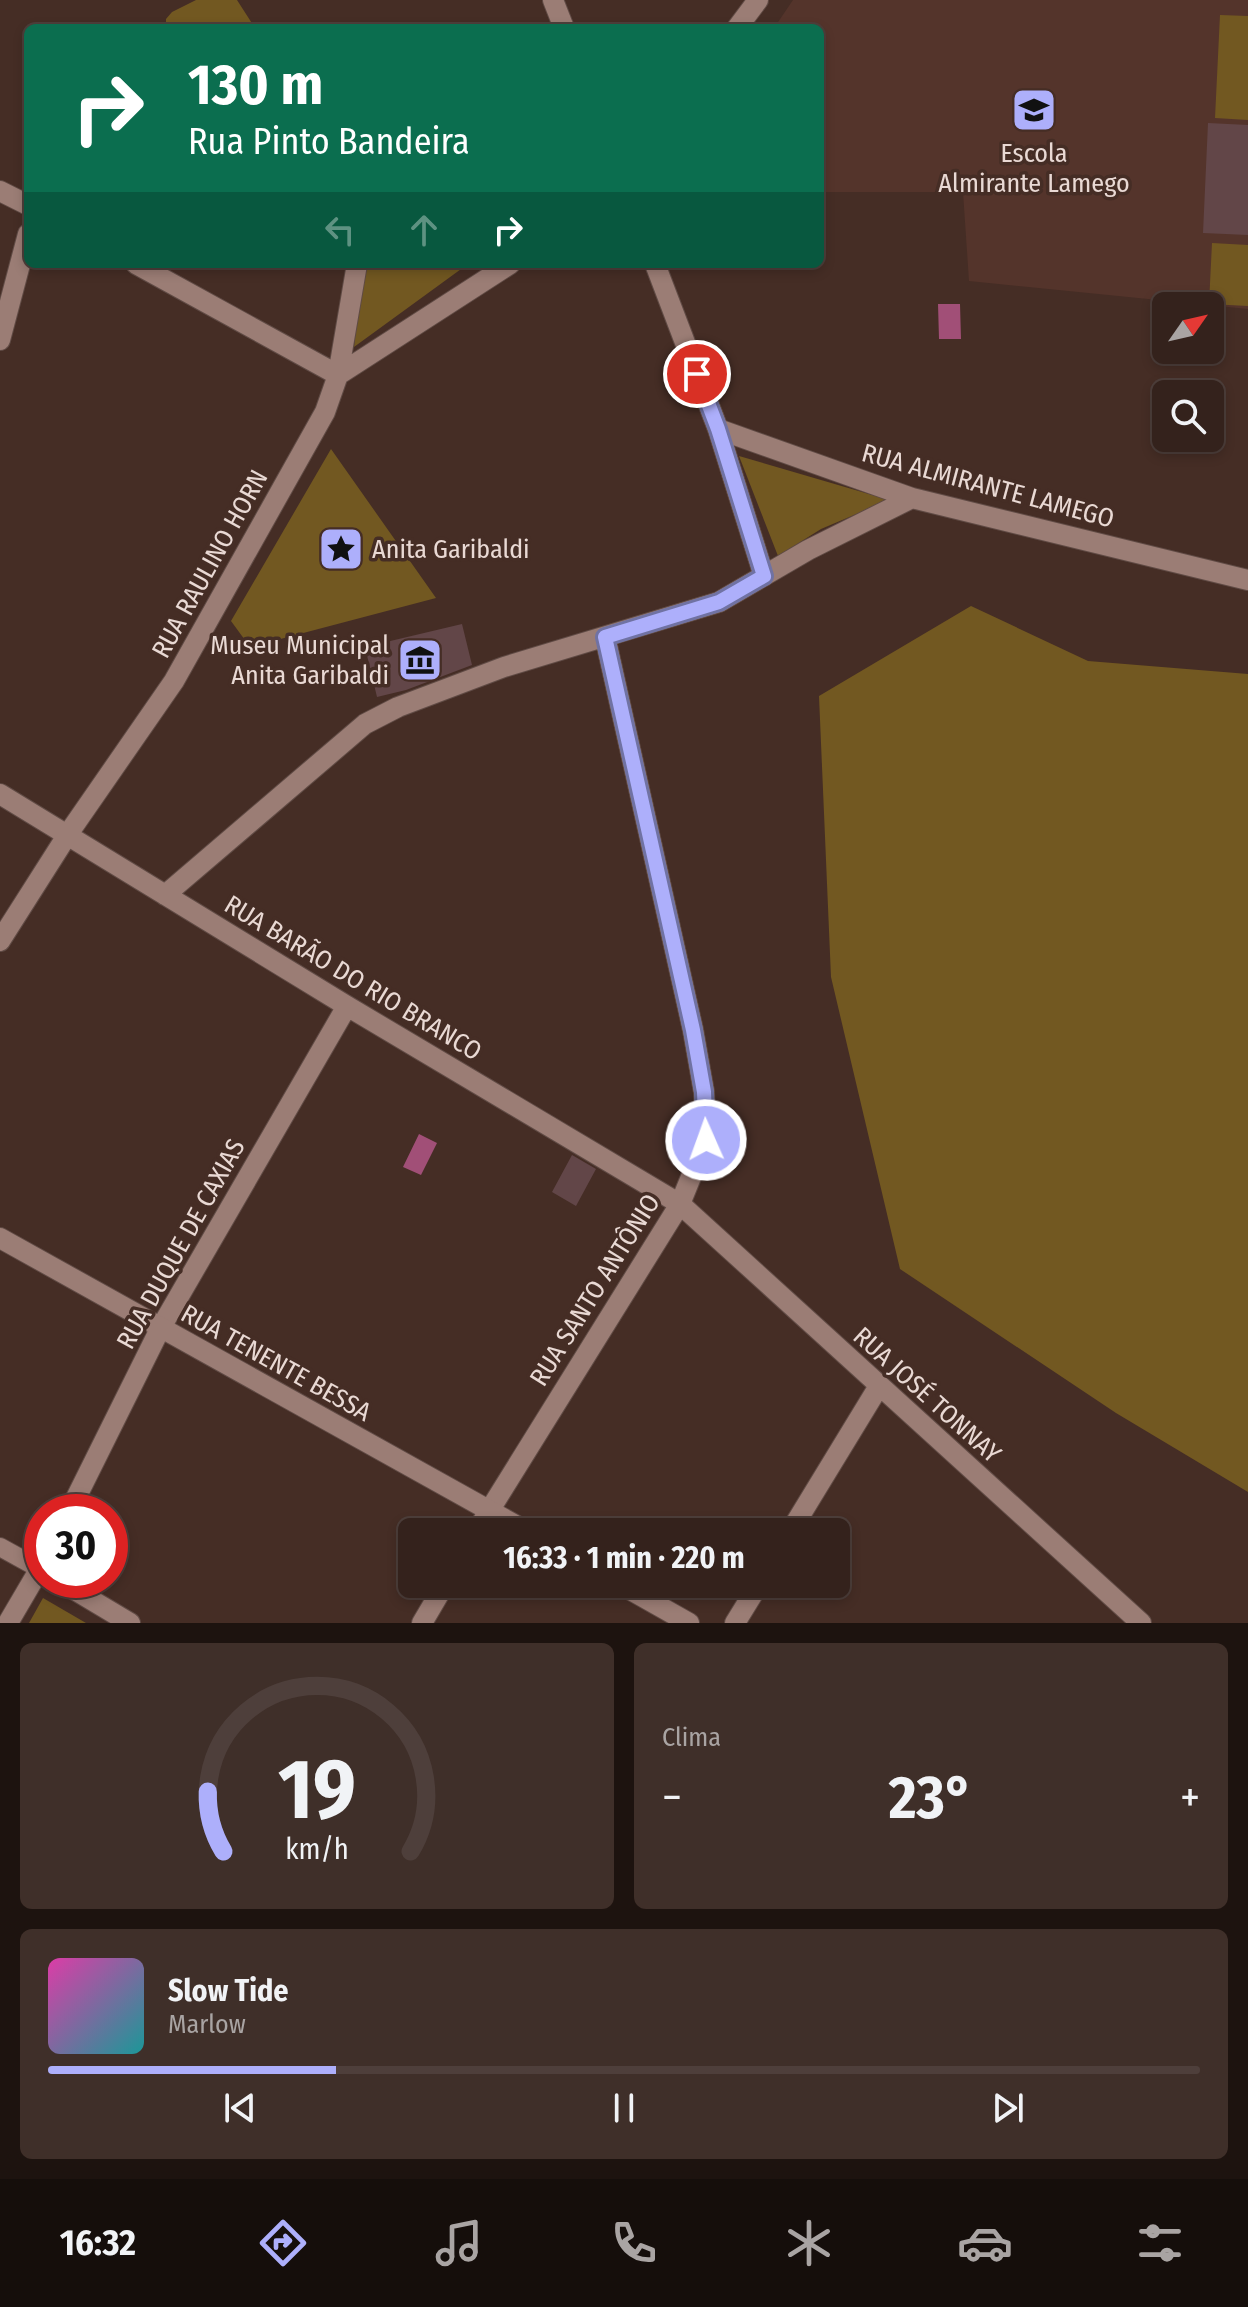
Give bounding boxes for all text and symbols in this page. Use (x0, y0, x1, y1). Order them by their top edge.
text: 130 m (188, 52, 323, 119)
icon: right (56, 56, 160, 160)
school or university icon: Escola Almirante Lamego (1010, 86, 1058, 134)
text: Rua Pinto Bandeira (188, 120, 470, 164)
place label: Escola Almirante Lamego (938, 138, 1130, 199)
icon: left (318, 208, 362, 252)
icon: ahead (402, 208, 446, 252)
icon: right (486, 208, 530, 252)
north arrow (1152, 292, 1224, 364)
map controls (1152, 292, 1224, 452)
pin (663, 340, 731, 408)
icon: arrive (675, 352, 719, 396)
button: search (1152, 380, 1224, 452)
street label: RUA ALMIRANTE LAMEGO (859, 437, 1117, 535)
street label: RUA RAULINO HORN (145, 465, 275, 663)
place icon: Anita Garibaldi (317, 525, 365, 573)
place label: Anita Garibaldi (372, 534, 530, 565)
place label: Museu Municipal Anita Garibaldi (210, 630, 389, 691)
museum icon: Museu Municipal Anita Garibaldi (396, 636, 444, 684)
street label: RUA BARÃO DO RIO BRANCO (219, 889, 487, 1067)
position arrow (664, 1098, 748, 1182)
street label: RUA DUQUE DE CAXIAS (110, 1134, 252, 1354)
street label: RUA SANTO ANTÔNIO (523, 1188, 667, 1392)
street label: RUA TENENTE BESSA (176, 1298, 377, 1428)
street label: RUA JOSÉ TONNAY (847, 1321, 1007, 1469)
speed limit sign: 30 (24, 1494, 128, 1598)
text: 16:33 · 1 min · 220 m (503, 1540, 745, 1576)
text: Clima (662, 1722, 721, 1753)
text: 19 (278, 1740, 356, 1840)
text: 23° (889, 1762, 973, 1834)
text: − (662, 1771, 682, 1824)
text: + (1180, 1771, 1200, 1824)
text: km/h (285, 1832, 349, 1867)
text: Slow Tide (168, 1973, 289, 2009)
text: Marlow (168, 2009, 246, 2040)
icon: previous (218, 2086, 262, 2130)
icon: pause (602, 2086, 646, 2130)
icon: next (986, 2086, 1030, 2130)
icon: directions (255, 2215, 311, 2271)
icon: music (431, 2215, 487, 2271)
icon: phone (606, 2215, 662, 2271)
icon: climate (781, 2215, 837, 2271)
icon: car (957, 2215, 1013, 2271)
icon: filters (1132, 2215, 1188, 2271)
text: 16:32 (60, 2221, 136, 2265)

